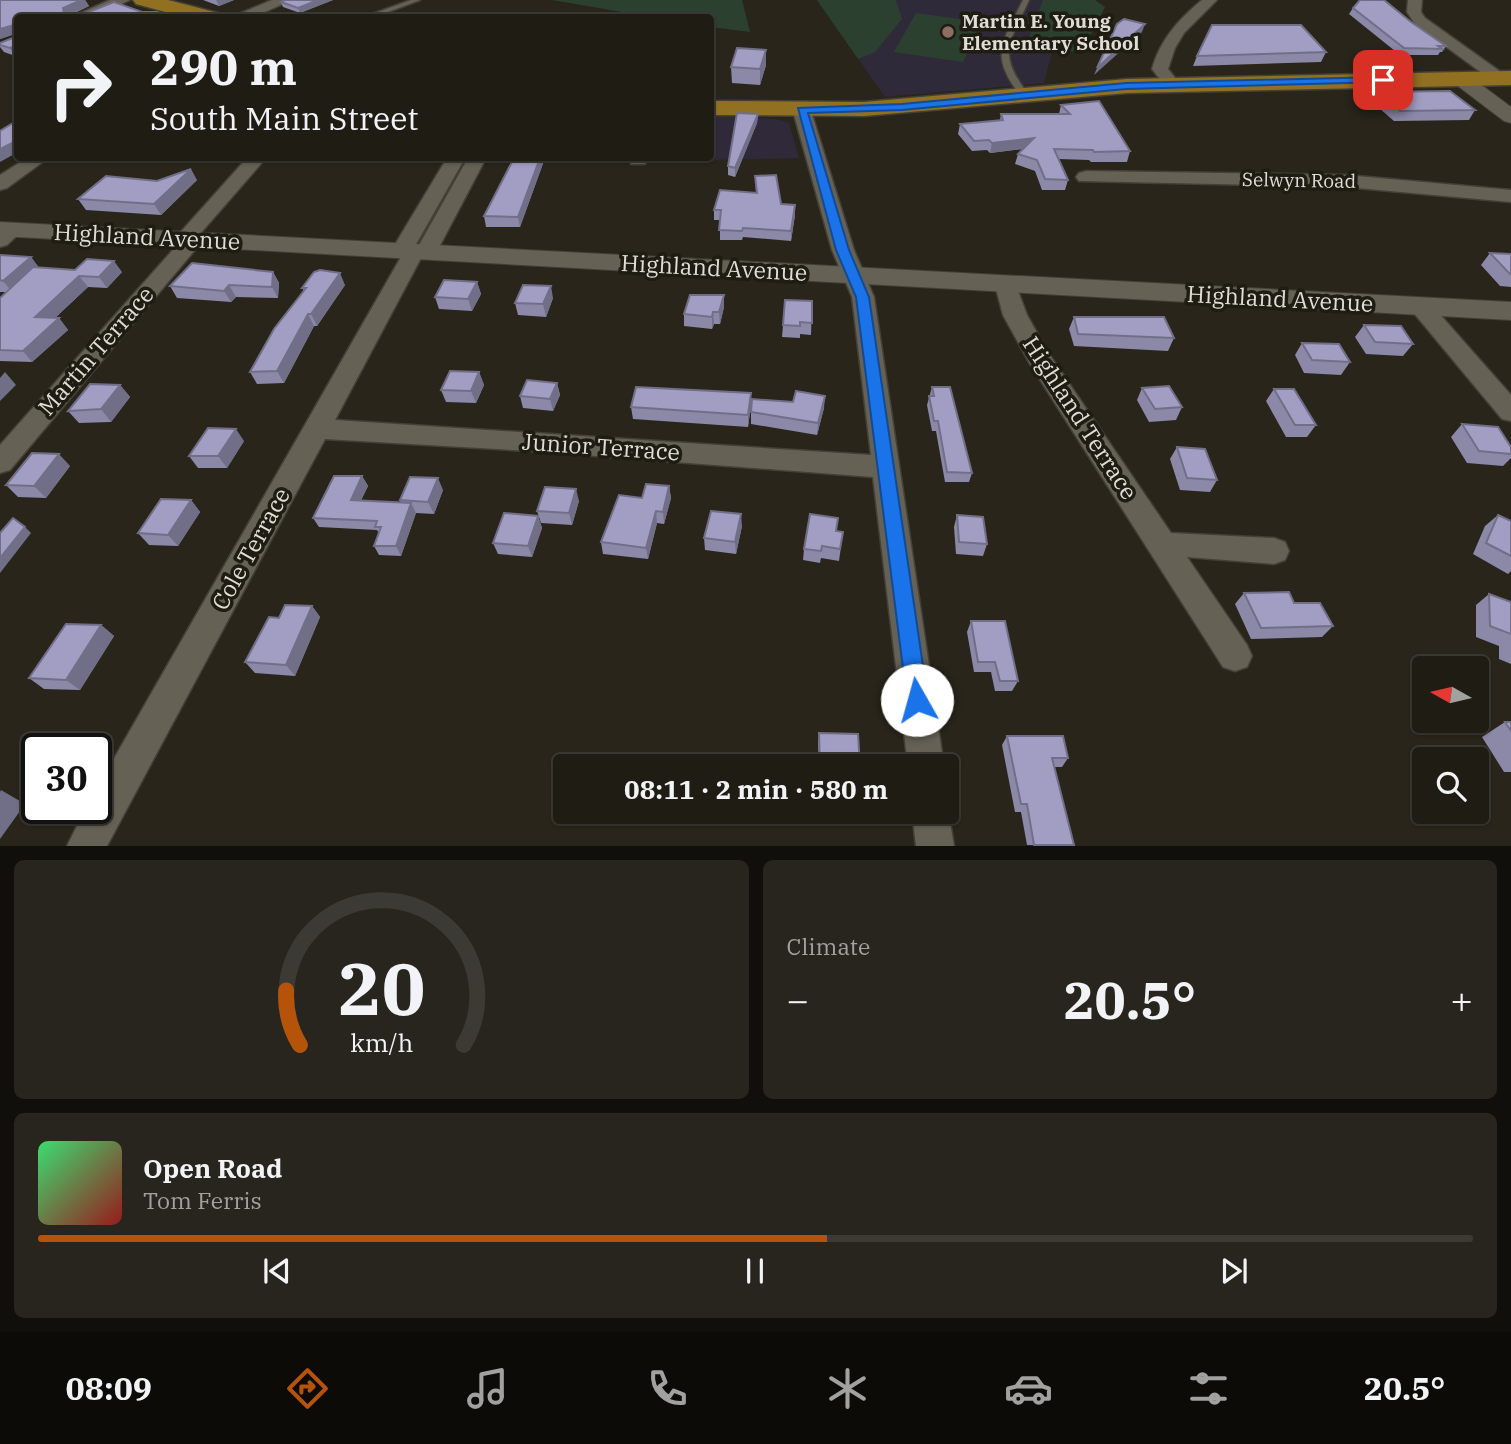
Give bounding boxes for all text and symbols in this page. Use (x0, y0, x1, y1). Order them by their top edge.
place label: Martin E. Young Elementary School (962, 9, 1139, 55)
marker: Martin E. Young Elementary School (940, 24, 956, 40)
text: 290 m (150, 35, 297, 98)
icon: right (35, 42, 126, 133)
pin (1353, 50, 1413, 110)
icon: arrive (1364, 61, 1402, 99)
text: South Main Street (150, 97, 419, 139)
street label: Selwyn Road (1242, 167, 1356, 193)
street label: Highland Avenue (53, 216, 241, 256)
street label: Highland Avenue (620, 247, 808, 287)
street label: Highland Avenue (1186, 278, 1374, 318)
street label: Martin Terrace (31, 280, 160, 421)
street label: Highland Terrace (1017, 330, 1145, 505)
street label: Junior Terrace (521, 426, 681, 466)
street label: Cole Terrace (204, 482, 296, 615)
north arrow (1412, 656, 1489, 733)
map controls (1412, 656, 1489, 824)
position arrow (880, 663, 954, 737)
speed limit sign: 30 (21, 733, 112, 824)
button: search (1412, 747, 1489, 824)
text: 08:11 · 2 min · 580 m (624, 772, 888, 806)
text: Climate (787, 931, 870, 961)
text: 20 (338, 941, 425, 1036)
text: 20.5° (1063, 966, 1196, 1033)
text: − (787, 975, 809, 1024)
text: + (1450, 975, 1473, 1024)
text: km/h (350, 1026, 413, 1059)
text: Open Road (143, 1151, 282, 1185)
text: Tom Ferris (143, 1185, 262, 1215)
icon: previous (258, 1252, 296, 1290)
icon: pause (736, 1252, 774, 1290)
icon: next (1215, 1252, 1253, 1290)
icon: directions (283, 1364, 332, 1413)
icon: music (463, 1364, 512, 1413)
icon: phone (643, 1364, 692, 1413)
icon: climate (823, 1364, 872, 1413)
icon: car (1004, 1364, 1053, 1413)
icon: filters (1184, 1364, 1233, 1413)
text: 08:09 (66, 1367, 152, 1409)
text: 20.5° (1364, 1367, 1445, 1409)

